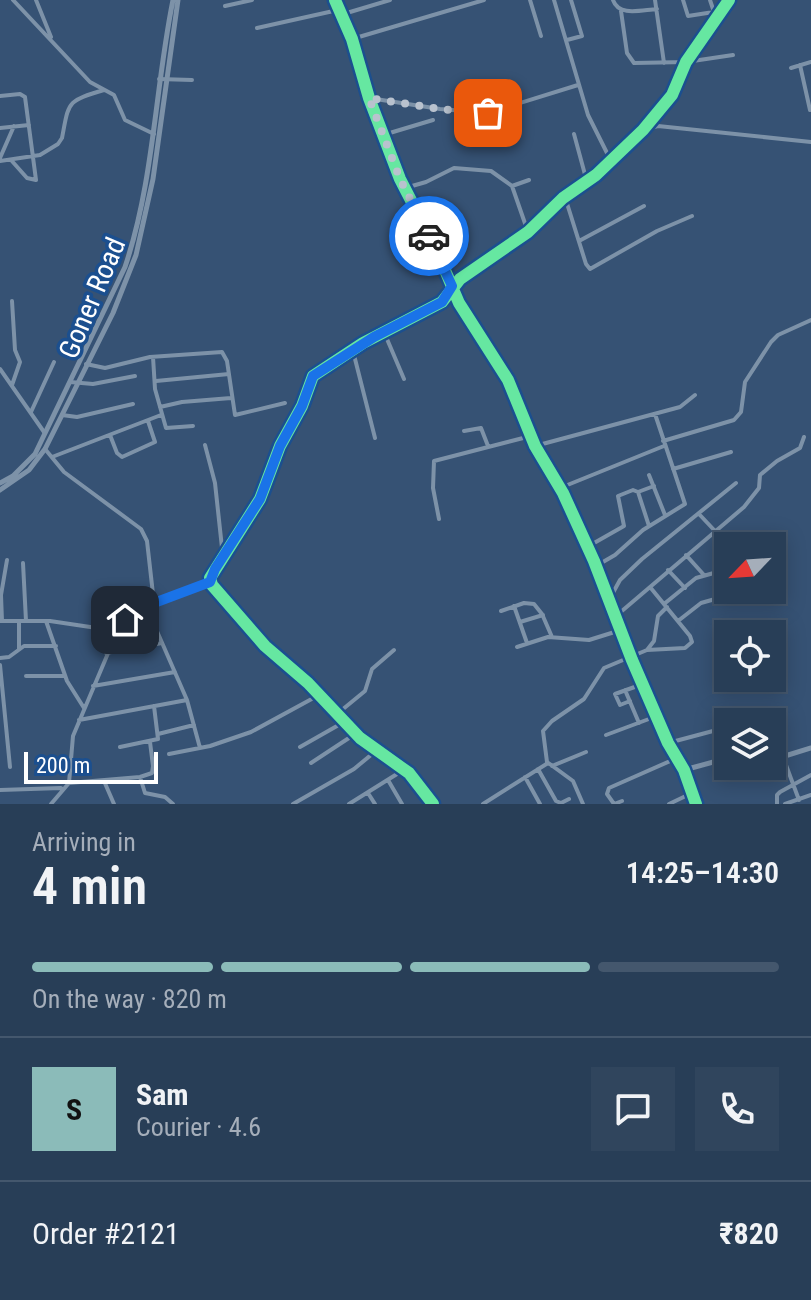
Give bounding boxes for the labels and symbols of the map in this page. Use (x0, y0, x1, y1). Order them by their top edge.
pin (454, 79, 522, 147)
courier (389, 196, 469, 276)
street label: Goner Road (52, 232, 132, 364)
north arrow (714, 532, 786, 604)
pin (91, 586, 159, 654)
scale bar (24, 748, 158, 784)

